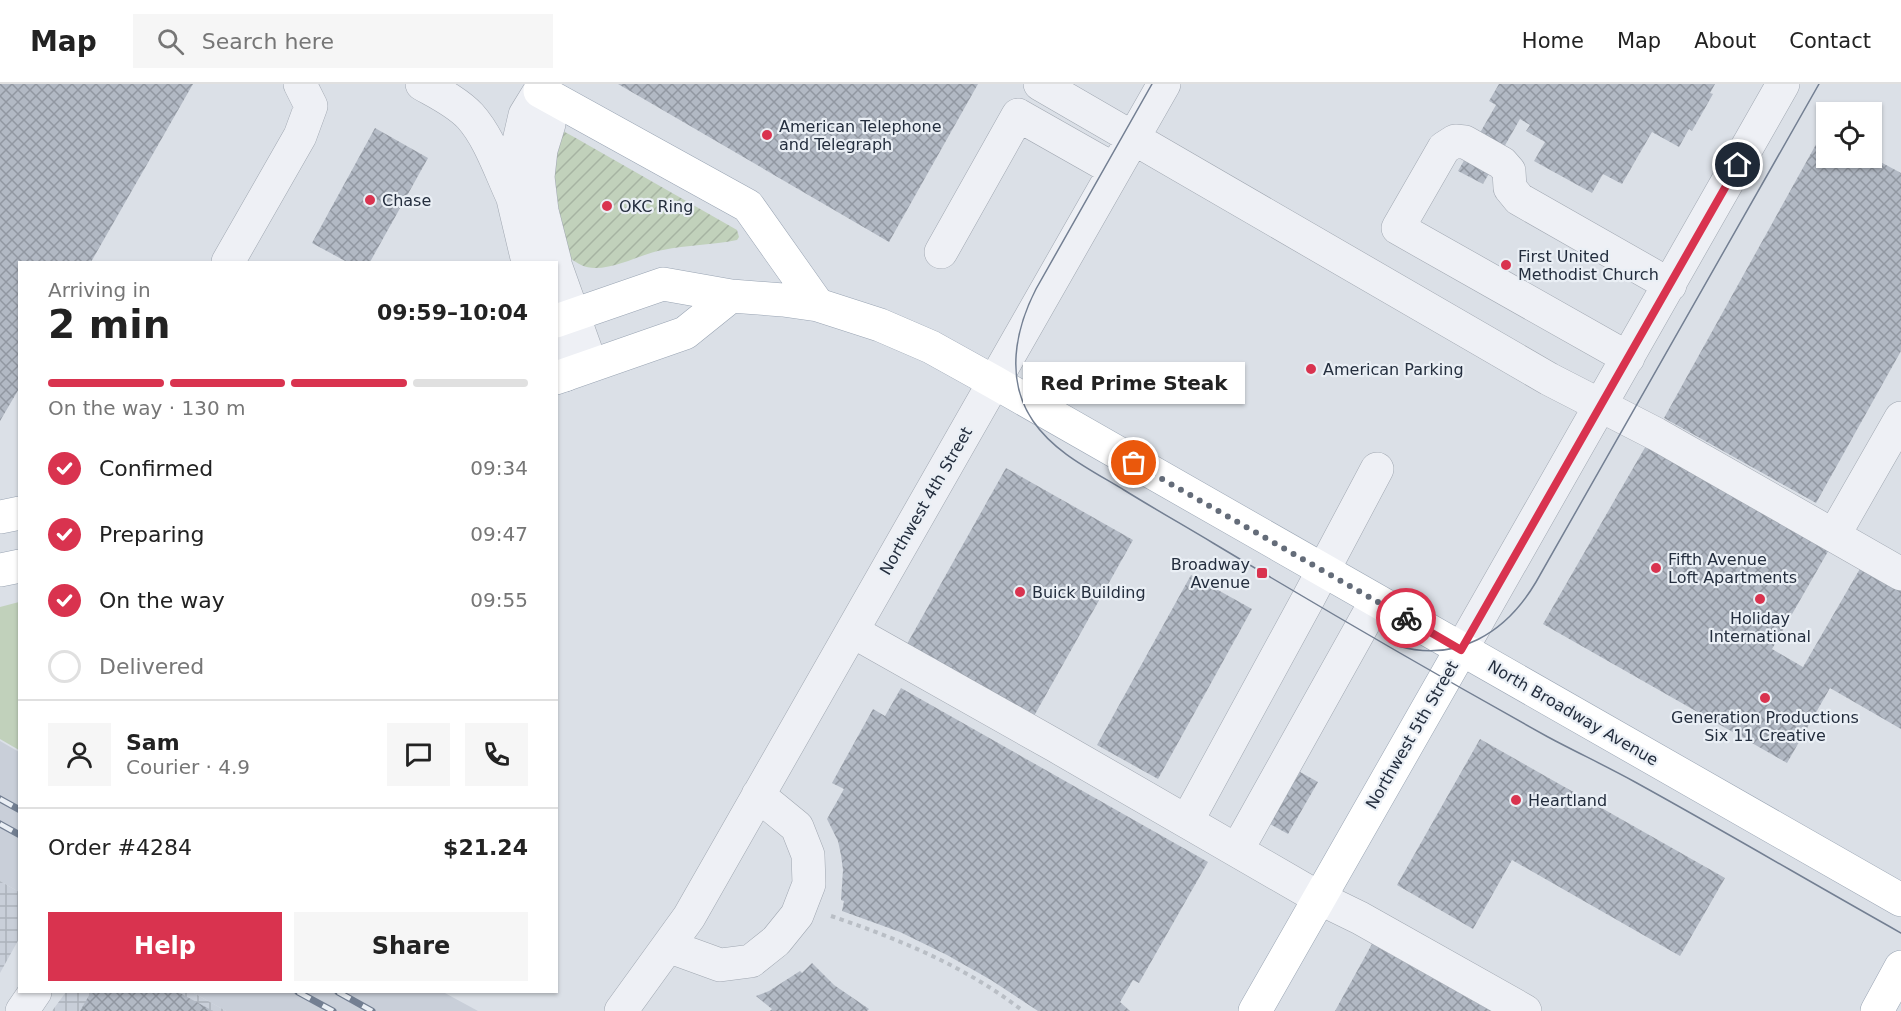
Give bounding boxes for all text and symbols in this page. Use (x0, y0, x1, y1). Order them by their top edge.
search box (133, 14, 553, 68)
text: Map (30, 25, 97, 58)
icon: search (154, 25, 187, 58)
text: Search here (202, 29, 334, 54)
text: Home (1522, 29, 1584, 53)
text: Map (1617, 29, 1661, 53)
text: About (1694, 29, 1756, 53)
text: Contact (1789, 29, 1871, 53)
map controls (1816, 102, 1882, 168)
button: locate (1816, 102, 1882, 168)
place label: American Telephone and Telegraph (779, 117, 941, 154)
marker: American Telephone and Telegraph (760, 128, 774, 142)
pin (1712, 139, 1763, 190)
icon: home (1721, 148, 1754, 181)
place label: Chase (382, 191, 431, 210)
marker: Chase (363, 193, 377, 207)
place label: OKC Ring (619, 197, 693, 216)
marker: OKC Ring (600, 199, 614, 213)
place label: First United Methodist Church (1518, 247, 1659, 284)
marker: First United Methodist Church (1499, 258, 1513, 272)
text: Arriving in (48, 278, 151, 302)
text: 09:59–10:04 (377, 300, 528, 325)
text: 2 min (48, 302, 170, 347)
place label: American Parking (1323, 360, 1464, 379)
callout: Red Prime Steak (1023, 361, 1245, 403)
marker: American Parking (1304, 362, 1318, 376)
text: Red Prime Steak (1040, 371, 1228, 395)
text: On the way · 130 m (48, 396, 246, 420)
street label: Northwest 4th Street (876, 424, 976, 578)
pin (1108, 437, 1159, 488)
icon: bag (1117, 446, 1150, 479)
icon: check (48, 452, 81, 485)
text: Confirmed (99, 456, 213, 481)
text: 09:34 (470, 456, 528, 480)
icon: check (48, 518, 81, 551)
text: Preparing (99, 522, 205, 547)
text: 09:47 (470, 522, 528, 546)
place label: Fifth Avenue Loft Apartments (1668, 550, 1797, 587)
place label: Broadway Avenue (1171, 555, 1250, 592)
marker: Fifth Avenue Loft Apartments (1649, 561, 1663, 575)
marker: Broadway Avenue (1255, 566, 1269, 580)
place label: Buick Building (1032, 583, 1146, 602)
icon: check (48, 584, 81, 617)
marker: Buick Building (1013, 585, 1027, 599)
text: On the way (99, 588, 225, 613)
text: 09:55 (470, 588, 528, 612)
courier (1376, 588, 1436, 648)
marker: Holiday International (1753, 592, 1767, 606)
icon: bike (1390, 602, 1423, 635)
place label: Holiday International (1709, 609, 1811, 646)
text: Delivered (99, 654, 204, 679)
street label: North Broadway Avenue (1484, 656, 1662, 770)
street label: Northwest 5th Street (1362, 658, 1462, 812)
marker: Generation Productions Six 11 Creative (1758, 691, 1772, 705)
place label: Generation Productions Six 11 Creative (1671, 708, 1859, 745)
button: person (48, 723, 111, 786)
button: chat (387, 723, 450, 786)
button: phone (465, 723, 528, 786)
text: Sam (126, 730, 180, 755)
text: Courier · 4.9 (126, 755, 250, 779)
place label: Heartland (1528, 791, 1607, 810)
marker: Heartland (1509, 793, 1523, 807)
text: Order #4284 (48, 835, 192, 860)
text: $21.24 (443, 835, 528, 860)
button: Help (48, 912, 282, 981)
button: Share (294, 912, 528, 981)

